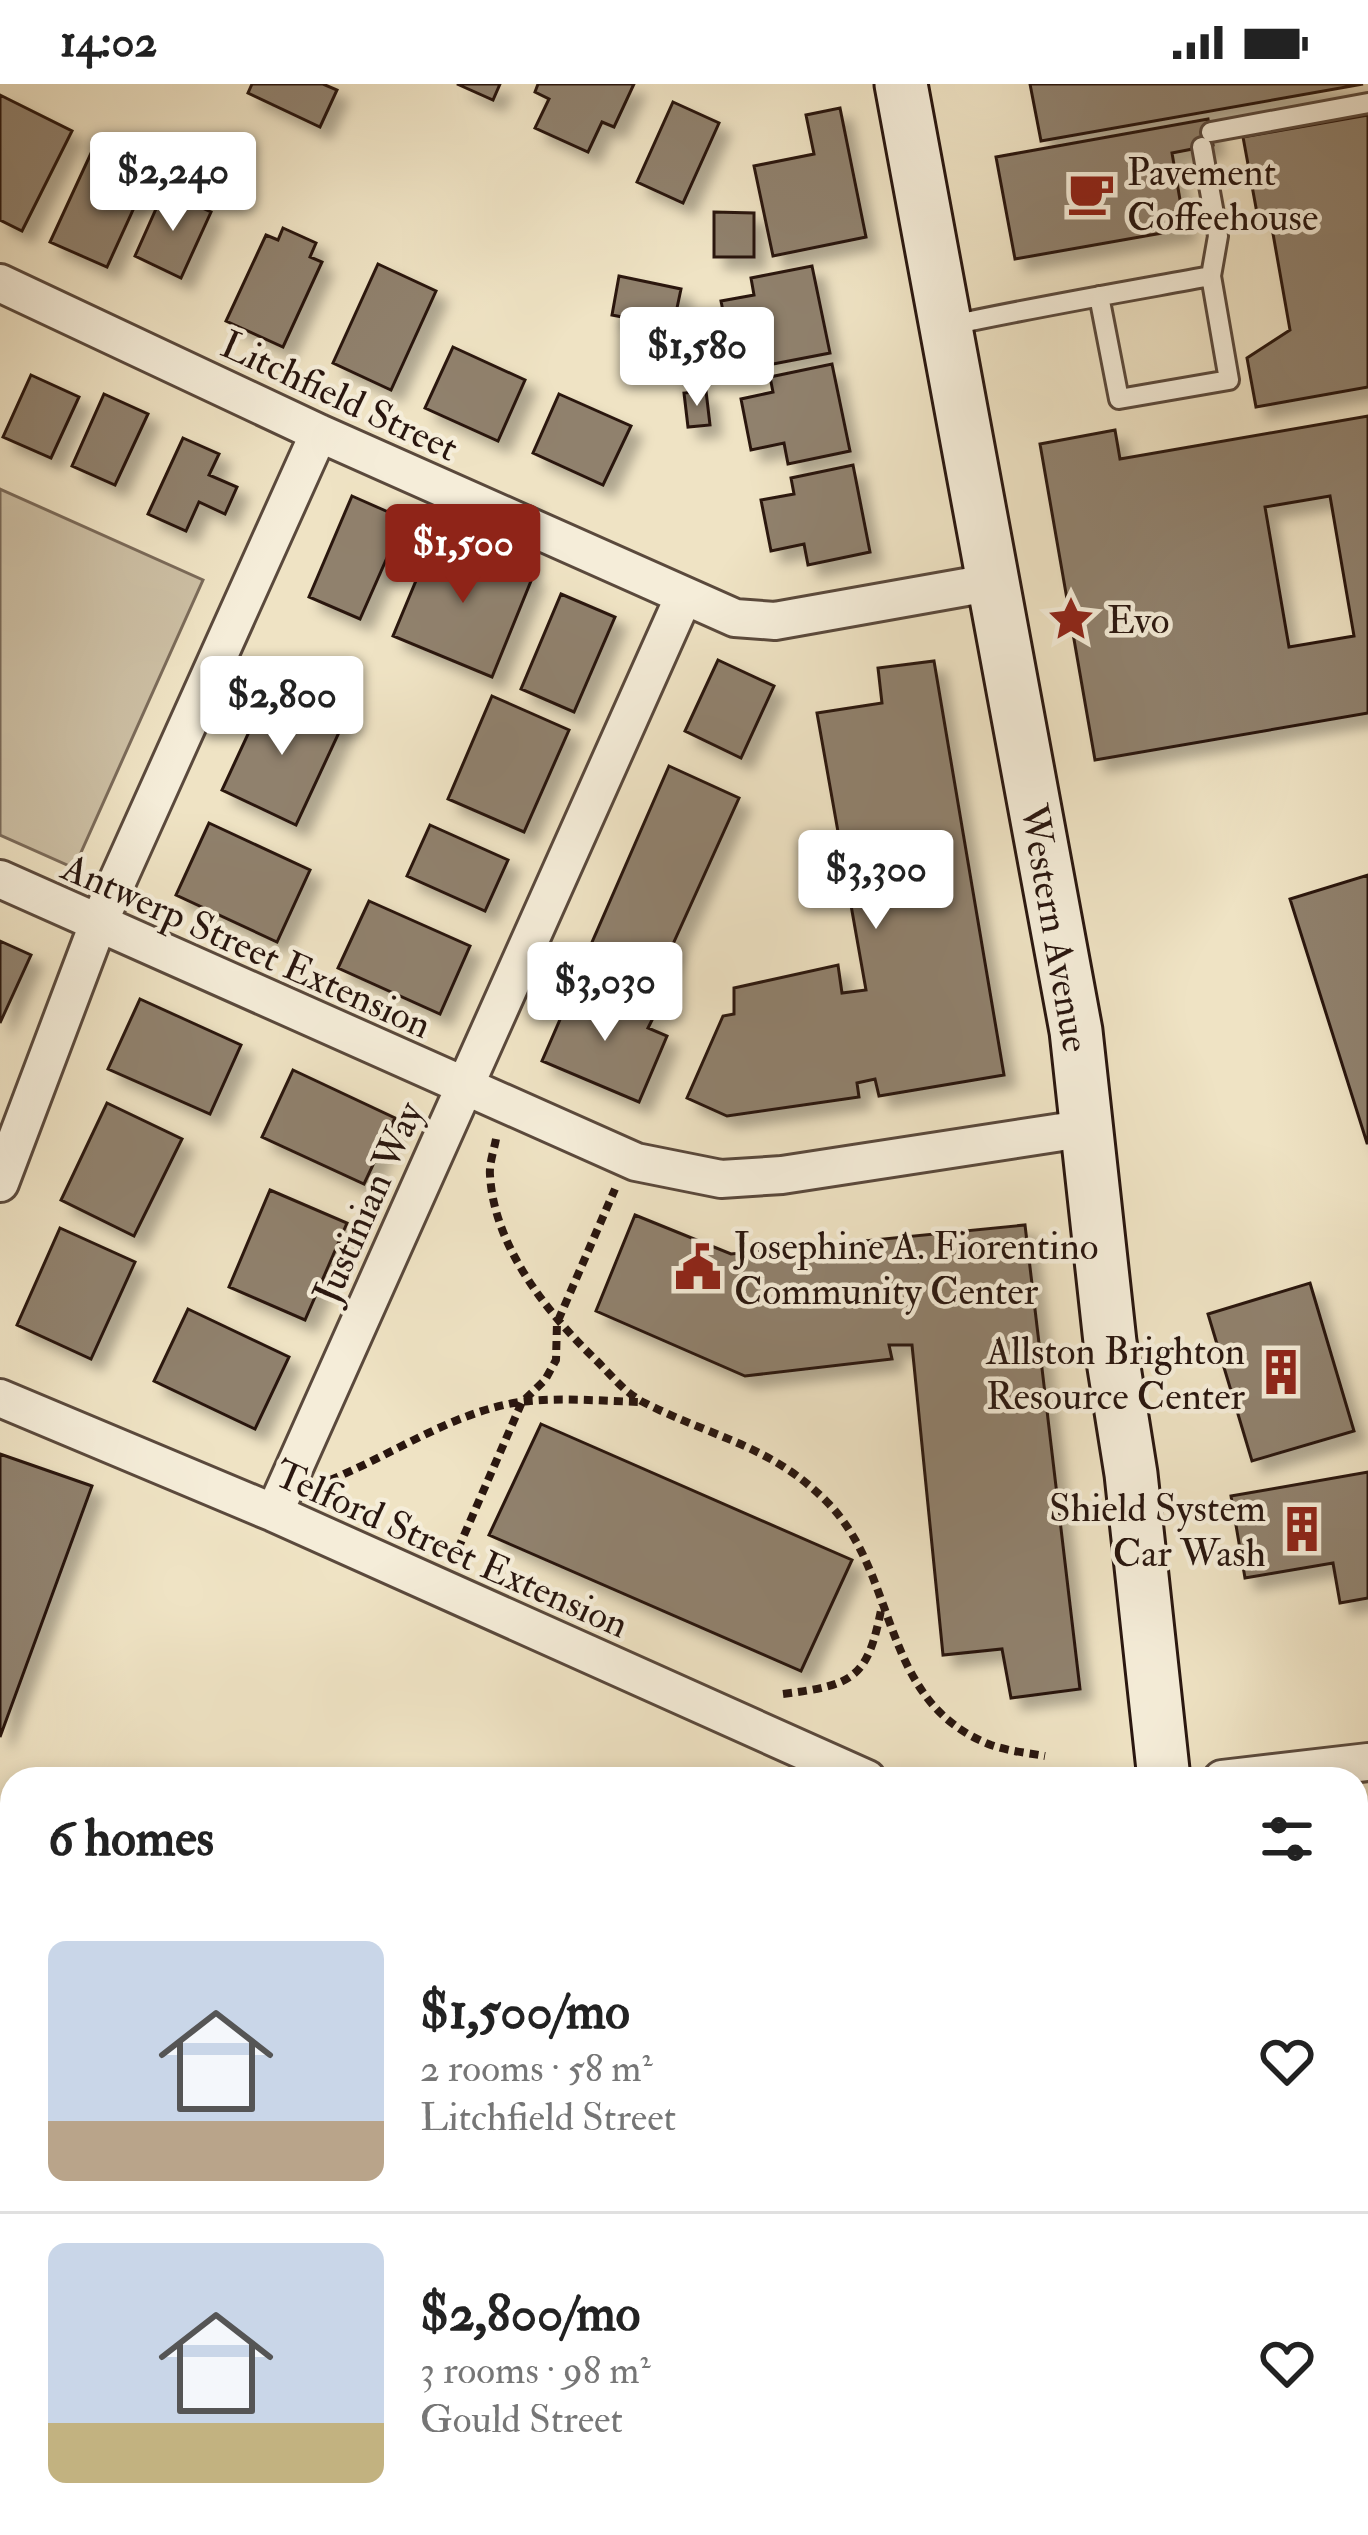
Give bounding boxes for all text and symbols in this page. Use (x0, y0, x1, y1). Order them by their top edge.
text: 14:02 (60, 14, 157, 70)
pin: $2,240 (75, 132, 271, 234)
text: $2,240 (117, 146, 229, 195)
place label: Pavement Coffeehouse (1127, 148, 1318, 242)
cafe icon: Pavement Coffeehouse (1066, 168, 1116, 218)
pin: $1,580 (599, 307, 795, 409)
street label: Litchfield Street (213, 320, 466, 473)
text: $1,580 (647, 321, 747, 370)
pin: $1,500 (365, 504, 561, 606)
text: $1,500 (412, 518, 514, 567)
place icon: Evo (1046, 594, 1096, 644)
place label: Evo (1107, 596, 1170, 645)
pin: $2,800 (184, 656, 380, 758)
text: $2,800 (227, 670, 337, 719)
street label: Western Avenue (1008, 800, 1100, 1056)
pin: $3,300 (778, 830, 974, 932)
street label: Antwerp Street Extension (53, 842, 439, 1050)
text: $3,300 (825, 844, 927, 893)
pin: $3,030 (507, 942, 703, 1044)
text: $3,030 (554, 956, 656, 1005)
street label: Justinian Way (302, 1093, 435, 1312)
place label: Josephine A. Fiorentino Community Center (733, 1222, 1098, 1316)
public building icon: Josephine A. Fiorentino Community Center (673, 1242, 723, 1292)
place label: Allston Brighton Resource Center (985, 1327, 1245, 1421)
building icon: Allston Brighton Resource Center (1256, 1347, 1306, 1397)
street label: Telford Street Extension (267, 1449, 636, 1649)
place label: Shield System Car Wash (1049, 1484, 1266, 1578)
building icon: Shield System Car Wash (1277, 1504, 1327, 1554)
icon: filters (1254, 1806, 1320, 1872)
text: 6 homes (48, 1807, 214, 1871)
text: $1,500/mo (420, 1980, 630, 2044)
icon: home (144, 1989, 288, 2133)
icon: heart (1254, 2028, 1320, 2094)
text: 2 rooms · 58 m² (420, 2044, 653, 2093)
text: Litchfield Street (420, 2093, 676, 2142)
text: $2,800/mo (420, 2282, 640, 2346)
icon: home (144, 2291, 288, 2435)
icon: heart (1254, 2330, 1320, 2396)
text: 3 rooms · 98 m² (420, 2346, 651, 2395)
text: Gould Street (420, 2395, 623, 2444)

